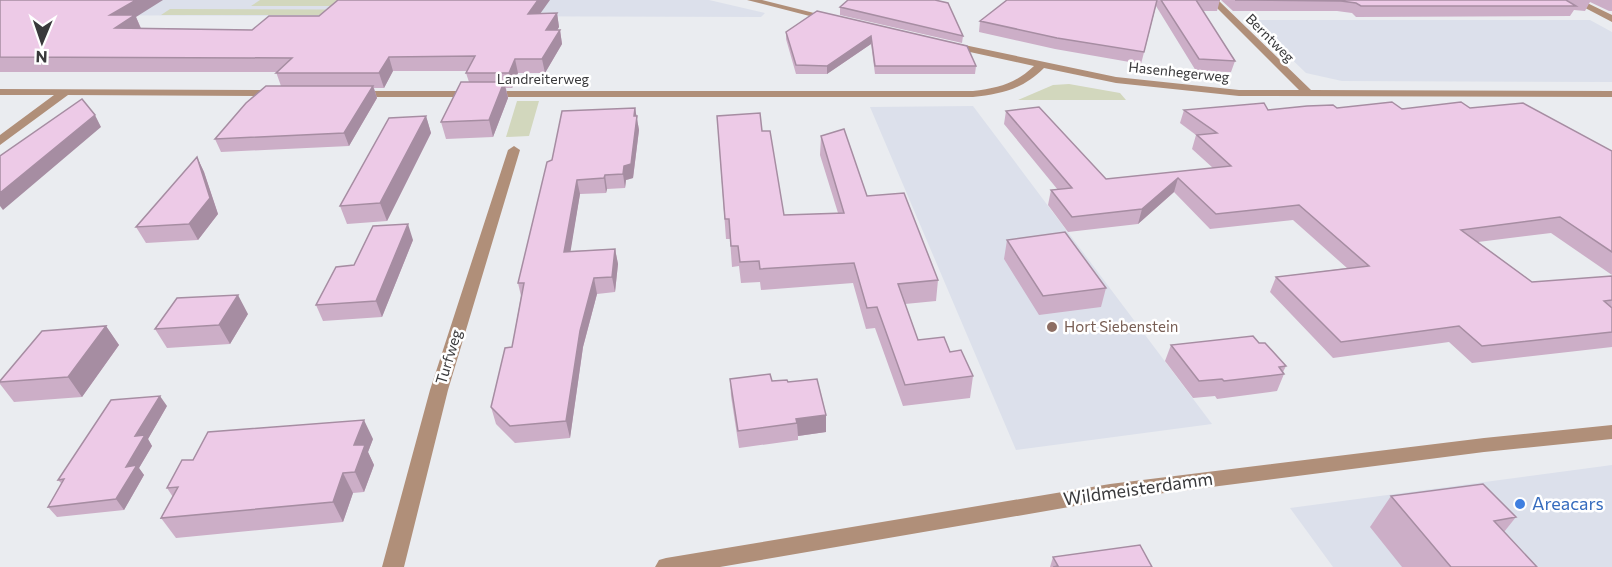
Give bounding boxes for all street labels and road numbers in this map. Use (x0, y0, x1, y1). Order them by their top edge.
street label: Berntweg (1243, 10, 1298, 66)
street label: Hasenhegerweg (1128, 58, 1231, 85)
street label: Landreiterweg (497, 70, 590, 87)
street label: Turfweg (431, 327, 465, 386)
street label: Wildmeisterdamm (1062, 467, 1214, 509)

